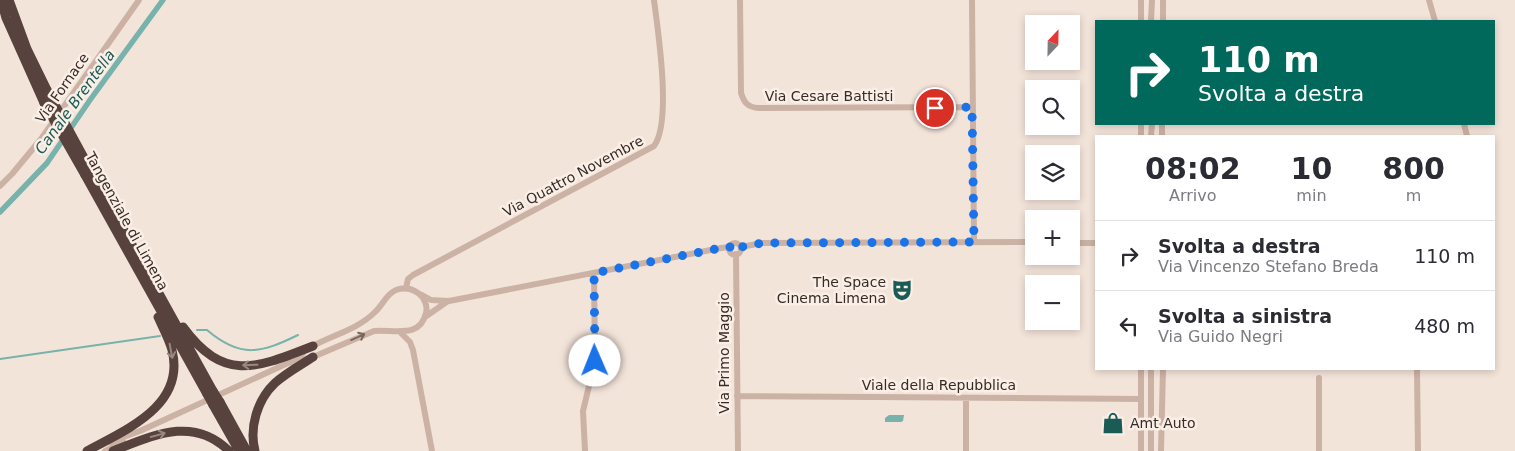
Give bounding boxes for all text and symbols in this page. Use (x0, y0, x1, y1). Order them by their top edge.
north arrow (1025, 15, 1080, 70)
map controls (1025, 15, 1080, 330)
icon: right (1115, 40, 1180, 105)
text: 110 m (1198, 40, 1320, 80)
water label: Canale Brentella (31, 46, 119, 158)
street label: Via Fornace (32, 50, 92, 126)
button: search (1025, 80, 1080, 135)
text: Svolta a destra (1198, 81, 1364, 106)
pin (914, 87, 956, 129)
street label: Via Cesare Battisti (765, 88, 893, 104)
icon: arrive (921, 94, 949, 122)
street label: Via Quattro Novembre (500, 132, 646, 220)
button: layers (1025, 145, 1080, 200)
street label: Tangenziale di Limena (82, 148, 172, 293)
text: 08:02 (1145, 151, 1241, 186)
text: 10 (1291, 151, 1332, 186)
text: 800 (1382, 151, 1445, 186)
text: Arrivo (1169, 186, 1217, 205)
text: min (1296, 186, 1327, 205)
text: m (1406, 186, 1421, 205)
button: + (1025, 210, 1080, 265)
text: Svolta a destra (1158, 235, 1321, 257)
icon: right (1115, 242, 1143, 270)
text: 110 m (1414, 245, 1475, 267)
text: Via Vincenzo Stefano Breda (1158, 257, 1379, 276)
place label: The Space Cinema Limena (777, 274, 886, 306)
button: − (1025, 275, 1080, 330)
theatre icon: The Space Cinema Limena (889, 277, 915, 303)
street label: Via Primo Maggio (716, 292, 732, 414)
text: Svolta a sinistra (1158, 305, 1332, 327)
icon: left (1115, 312, 1143, 340)
text: 480 m (1414, 315, 1475, 337)
text: Via Guido Negri (1158, 327, 1283, 346)
one-way arrow (350, 332, 365, 342)
position arrow (568, 334, 620, 386)
one-way arrow (166, 343, 176, 359)
one-way arrow (242, 361, 258, 370)
street label: Viale della Repubblica (862, 377, 1016, 393)
shop icon: Amt Auto (1100, 410, 1126, 436)
place label: Amt Auto (1130, 415, 1196, 431)
one-way arrow (150, 430, 166, 439)

